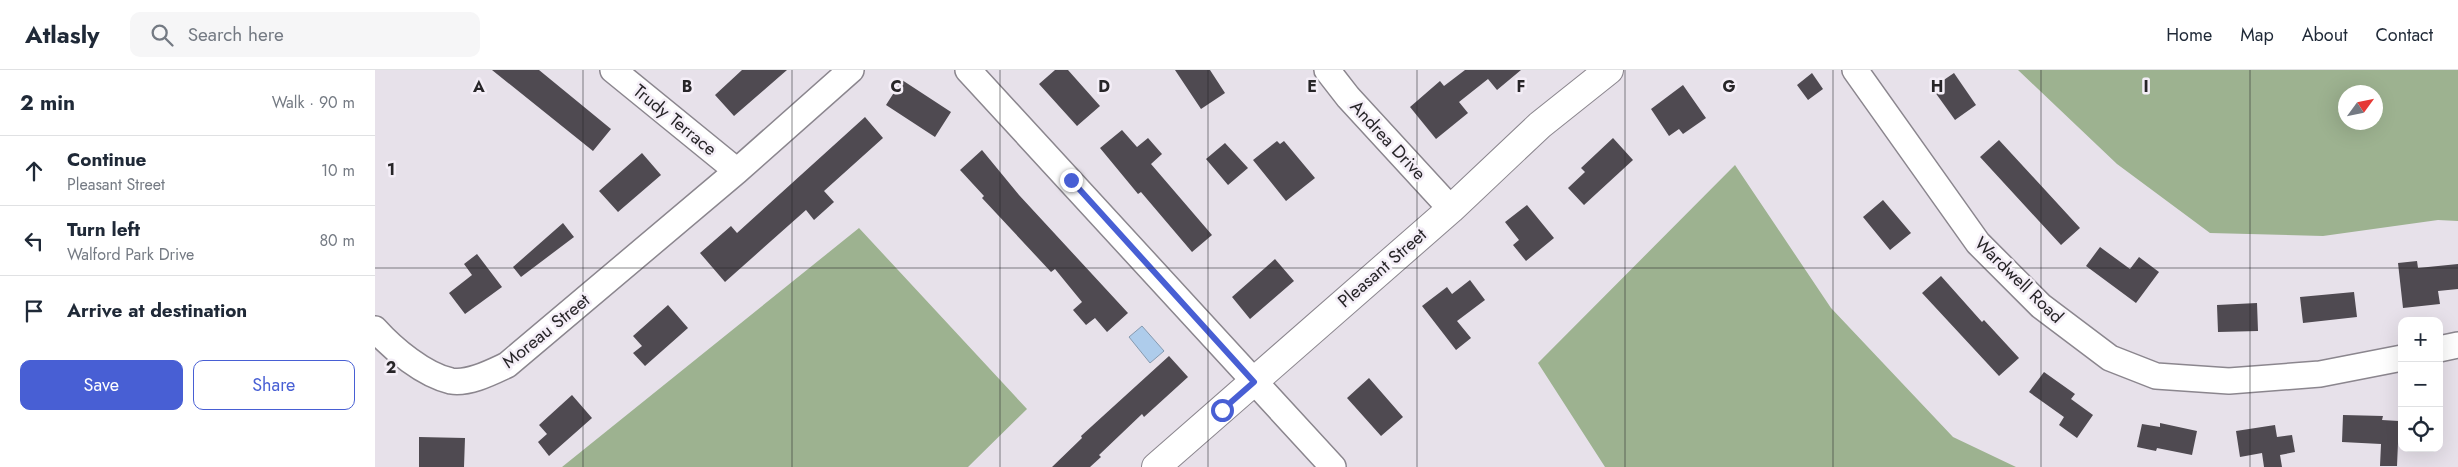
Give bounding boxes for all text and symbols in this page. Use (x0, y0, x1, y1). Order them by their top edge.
search box (130, 12, 480, 57)
text: Atlasly (25, 17, 100, 52)
icon: search (148, 21, 176, 49)
text: Search here (188, 21, 284, 48)
text: Home (2166, 22, 2212, 48)
text: Map (2240, 22, 2274, 48)
text: About (2302, 22, 2347, 48)
text: Contact (2375, 22, 2433, 48)
text: A (472, 75, 485, 98)
text: B (682, 75, 692, 98)
text: C (890, 75, 902, 98)
text: D (1098, 75, 1110, 98)
text: E (1307, 75, 1317, 98)
text: F (1517, 75, 1525, 98)
text: G (1722, 75, 1736, 98)
text: H (1931, 75, 1943, 98)
text: I (2143, 75, 2149, 98)
street label: Trudy Terrace (628, 78, 722, 162)
north arrow (2338, 85, 2383, 130)
text: 2 min (20, 88, 75, 118)
text: Walk · 90 m (272, 91, 355, 114)
street label: Andrea Drive (1344, 94, 1432, 186)
text: Continue (67, 146, 146, 173)
icon: ahead (20, 157, 48, 185)
text: 1 (387, 158, 395, 181)
text: 10 m (321, 159, 355, 182)
route end (1060, 169, 1083, 192)
text: Pleasant Street (67, 173, 165, 196)
text: Turn left (67, 216, 140, 243)
street label: Pleasant Street (1332, 222, 1433, 314)
icon: left (20, 227, 48, 255)
text: 80 m (319, 229, 355, 252)
street label: Wardwell Road (1969, 231, 2069, 329)
text: Walford Park Drive (67, 243, 194, 266)
street label: Moreau Street (497, 287, 596, 374)
icon: arrive (20, 297, 48, 325)
text: Arrive at destination (67, 297, 247, 324)
map controls (2398, 317, 2443, 452)
button: + (2398, 317, 2443, 362)
text: 2 (386, 356, 396, 379)
button: Save (20, 360, 183, 410)
button: Share (193, 360, 355, 410)
button: − (2398, 362, 2443, 407)
route start (1211, 399, 1234, 422)
button: locate (2398, 407, 2443, 452)

